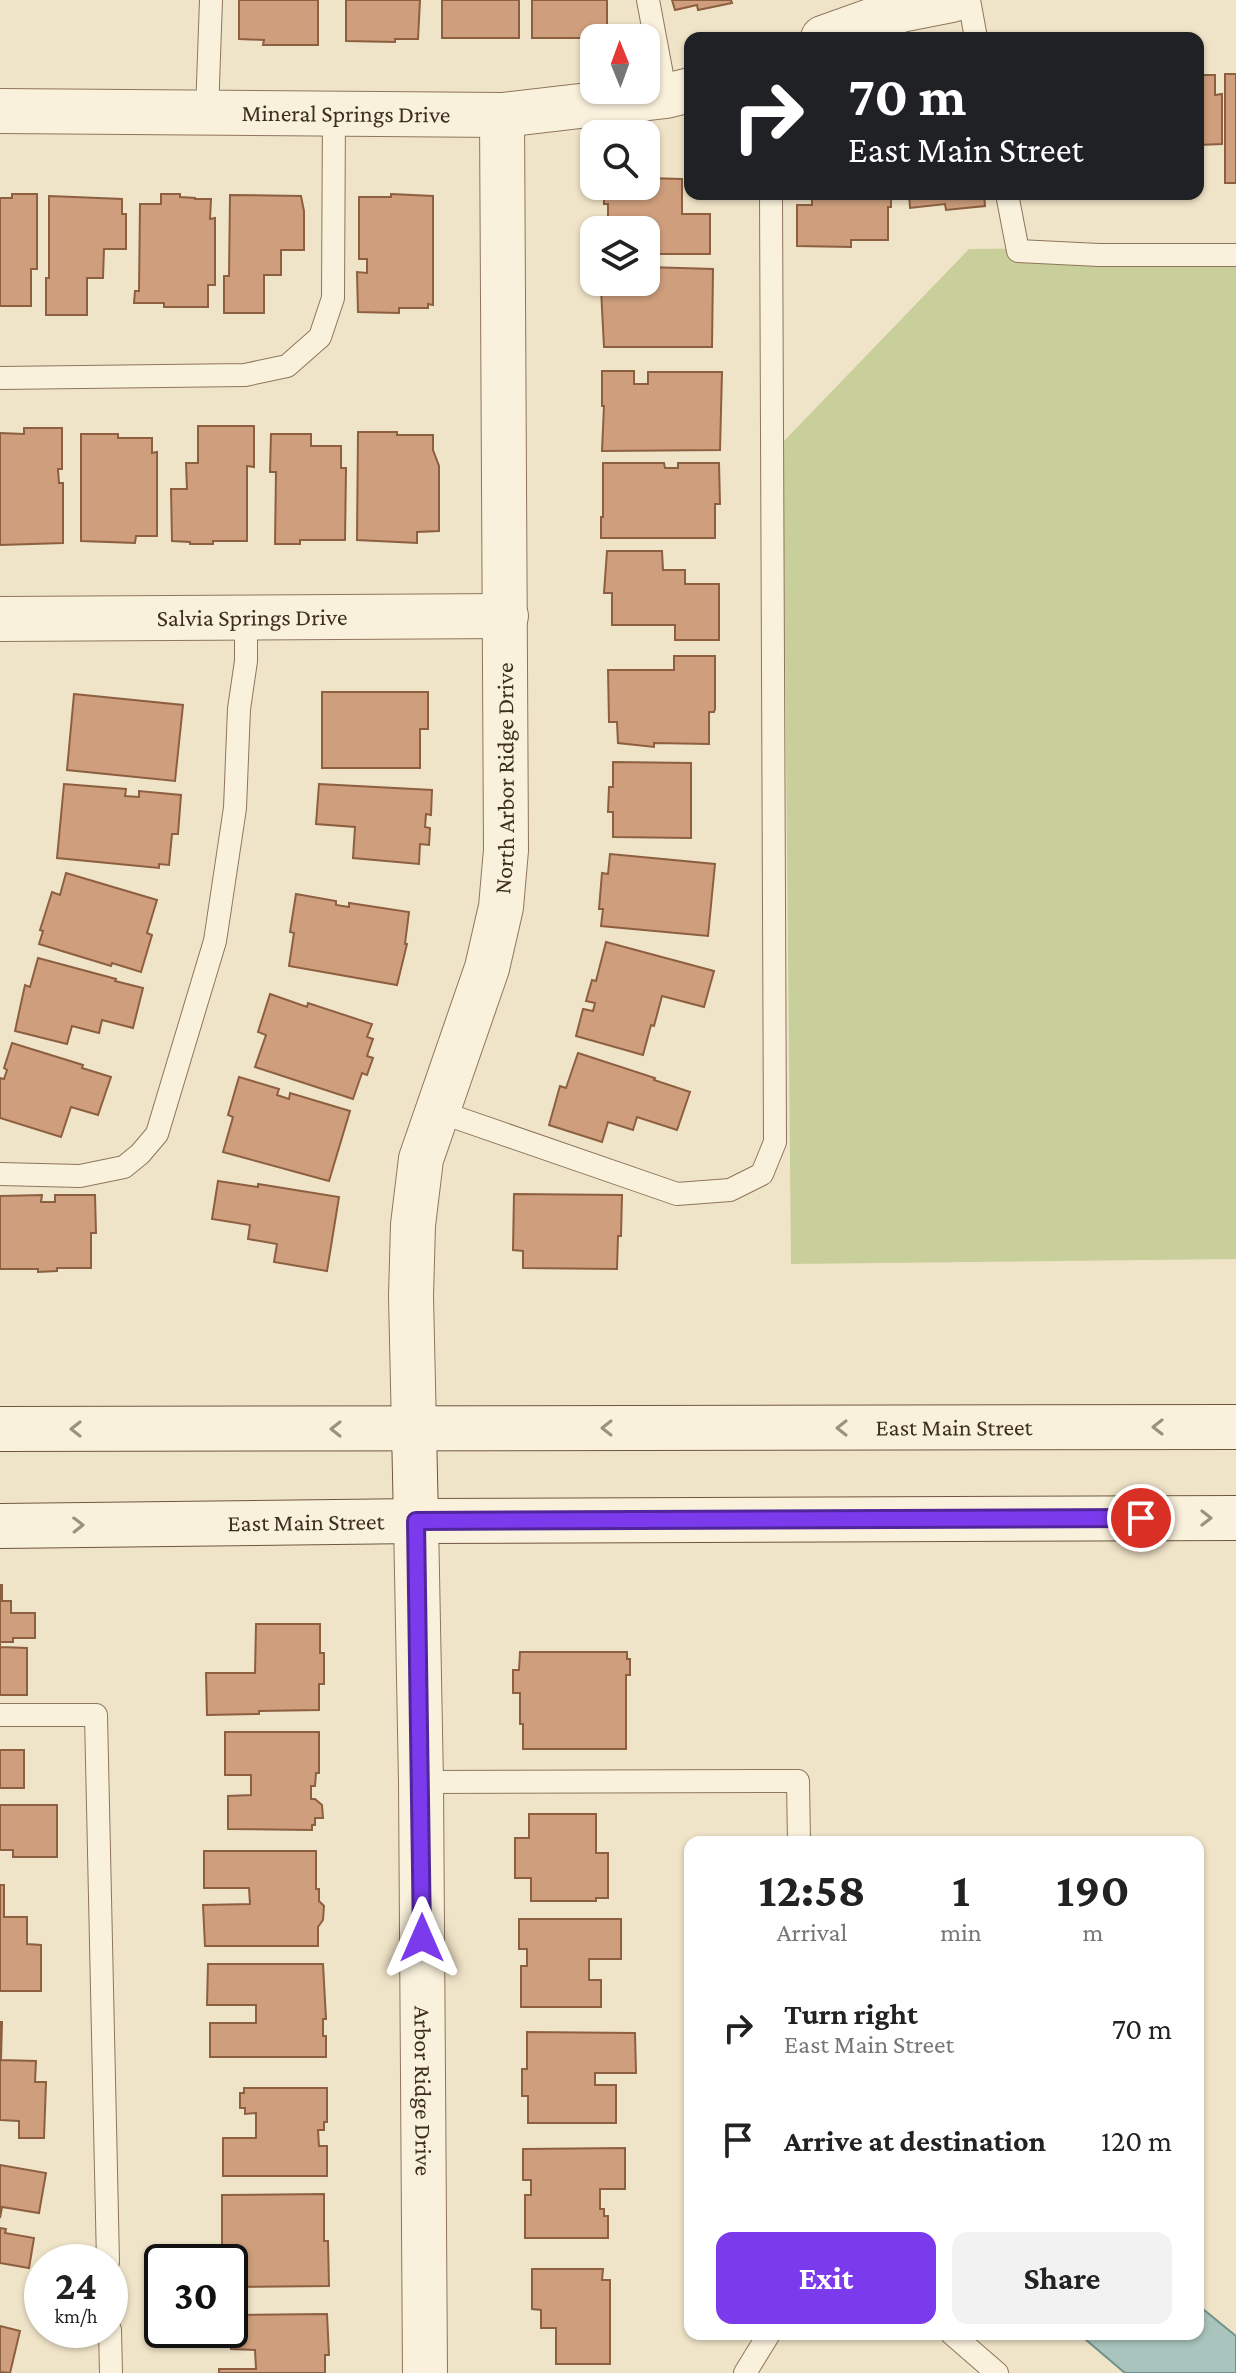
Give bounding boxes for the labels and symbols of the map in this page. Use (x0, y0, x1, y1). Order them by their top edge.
north arrow (580, 24, 660, 104)
street label: Mineral Springs Drive (242, 99, 450, 128)
street label: Salvia Springs Drive (157, 603, 347, 631)
street label: North Arbor Ridge Drive (488, 663, 519, 895)
street label: East Main Street (875, 1413, 1034, 1441)
one-way arrow (1151, 1418, 1164, 1436)
one-way arrow (600, 1419, 613, 1437)
one-way arrow (835, 1419, 848, 1437)
one-way arrow (69, 1420, 82, 1438)
one-way arrow (329, 1420, 342, 1438)
pin (1107, 1484, 1175, 1552)
street label: East Main Street (227, 1507, 386, 1536)
one-way arrow (1200, 1509, 1213, 1527)
one-way arrow (72, 1516, 85, 1534)
position arrow (380, 1896, 464, 1980)
street label: Arbor Ridge Drive (410, 2006, 438, 2176)
speed limit sign: 30 (144, 2244, 248, 2348)

